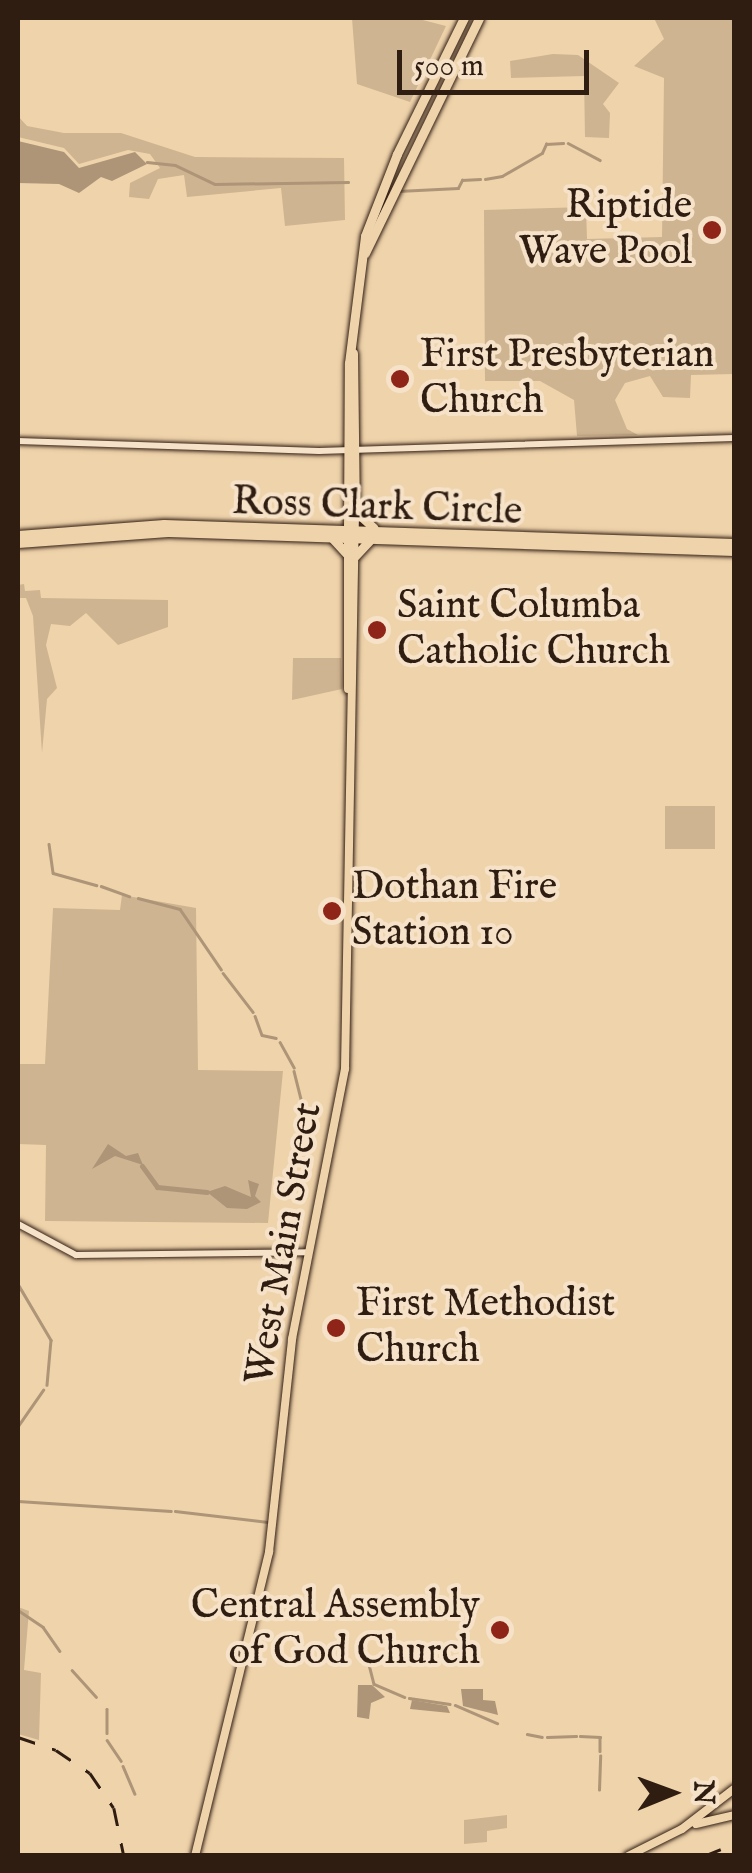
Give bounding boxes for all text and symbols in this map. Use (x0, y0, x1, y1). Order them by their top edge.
scale bar (402, 30, 594, 92)
text: 500 m (414, 48, 484, 86)
place label: Riptide Wave Pool (519, 183, 692, 277)
marker: Riptide Wave Pool (701, 219, 723, 241)
place label: First Presbyterian Church (420, 332, 714, 426)
marker: First Presbyterian Church (389, 368, 411, 390)
street label: Ross Clark Circle (231, 479, 523, 537)
place label: Saint Columba Catholic Church (397, 583, 670, 677)
marker: Saint Columba Catholic Church (366, 619, 388, 641)
place label: Dothan Fire Station 10 (352, 864, 557, 958)
marker: Dothan Fire Station 10 (321, 900, 343, 922)
street label: West Main Street (237, 1099, 333, 1389)
place label: First Methodist Church (356, 1281, 615, 1375)
marker: First Methodist Church (325, 1317, 347, 1339)
place label: Central Assembly of God Church (191, 1583, 480, 1677)
marker: Central Assembly of God Church (489, 1619, 511, 1641)
north arrow (622, 1743, 722, 1843)
text: N (685, 1780, 720, 1805)

